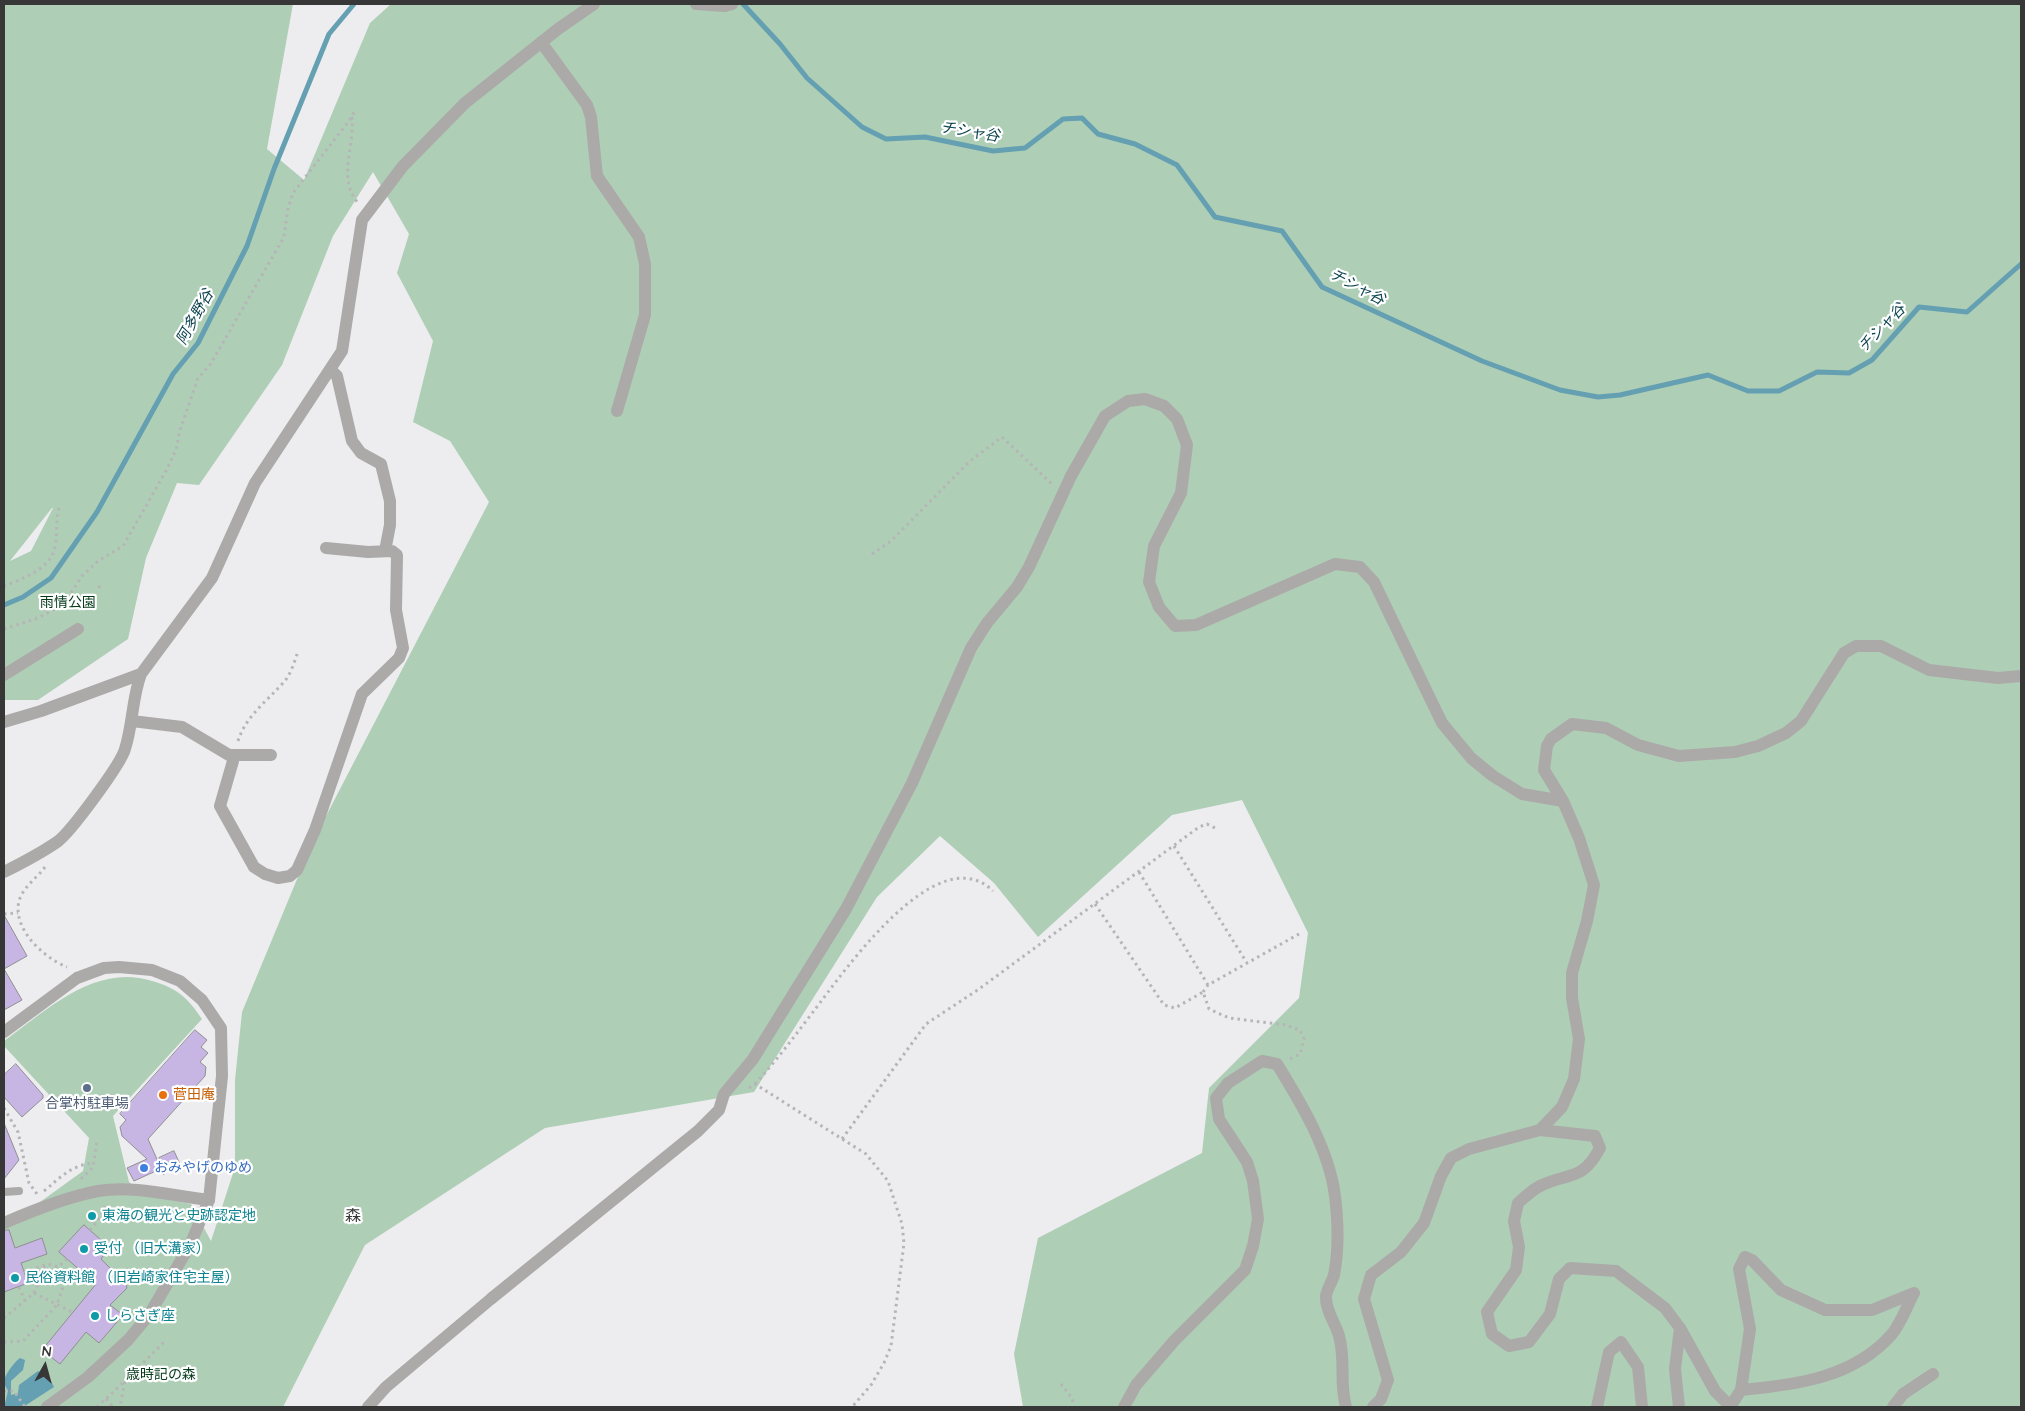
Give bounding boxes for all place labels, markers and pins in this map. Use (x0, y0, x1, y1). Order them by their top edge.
marker: 合掌村駐車場 (81, 1082, 93, 1094)
place label: 菅田庵 (173, 1087, 215, 1103)
marker: 菅田庵 (157, 1089, 169, 1101)
place label: 合掌村駐車場 (45, 1096, 129, 1112)
place label: おみやげのゆめ (154, 1160, 252, 1176)
marker: おみやげのゆめ (138, 1162, 150, 1174)
place label: 東海の観光と史跡認定地 (102, 1208, 256, 1224)
marker: 東海の観光と史跡認定地 (86, 1210, 98, 1222)
place label: 受付 （旧大溝家） (94, 1241, 210, 1257)
marker: 受付 （旧大溝家） (78, 1243, 90, 1255)
place label: 民俗資料館 （旧岩崎家住宅主屋） (25, 1270, 239, 1286)
marker: 民俗資料館 （旧岩崎家住宅主屋） (9, 1272, 21, 1284)
place label: しらさぎ座 (105, 1308, 175, 1324)
marker: しらさぎ座 (89, 1310, 101, 1322)

